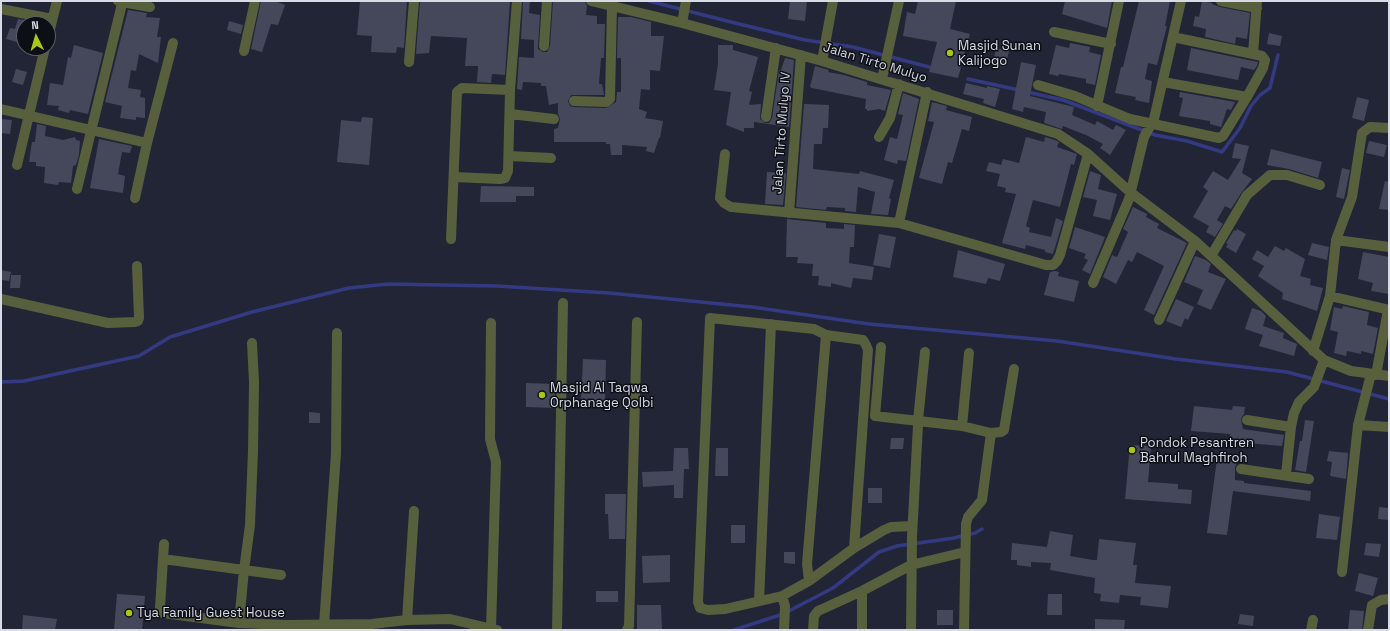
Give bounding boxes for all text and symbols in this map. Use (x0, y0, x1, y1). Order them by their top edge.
north arrow (16, 16, 56, 56)
text: N (31, 18, 39, 32)
place label: Masjid Sunan Kalijogo (958, 38, 1041, 69)
street label: Jalan Tirto Mulyo (821, 40, 929, 86)
marker: Masjid Sunan Kalijogo (945, 48, 955, 58)
street label: Jalan Tirto Mulyo IV (770, 71, 794, 195)
place label: Masjid Al Taqwa Orphanage Qolbi (550, 380, 654, 411)
marker: Masjid Al Taqwa Orphanage Qolbi (537, 390, 547, 400)
place label: Pondok Pesantren Bahrul Maghfiroh (1140, 435, 1254, 466)
marker: Pondok Pesantren Bahrul Maghfiroh (1127, 445, 1137, 455)
place label: Tya Family Guest House (137, 605, 285, 621)
marker: Tya Family Guest House (124, 608, 134, 618)

